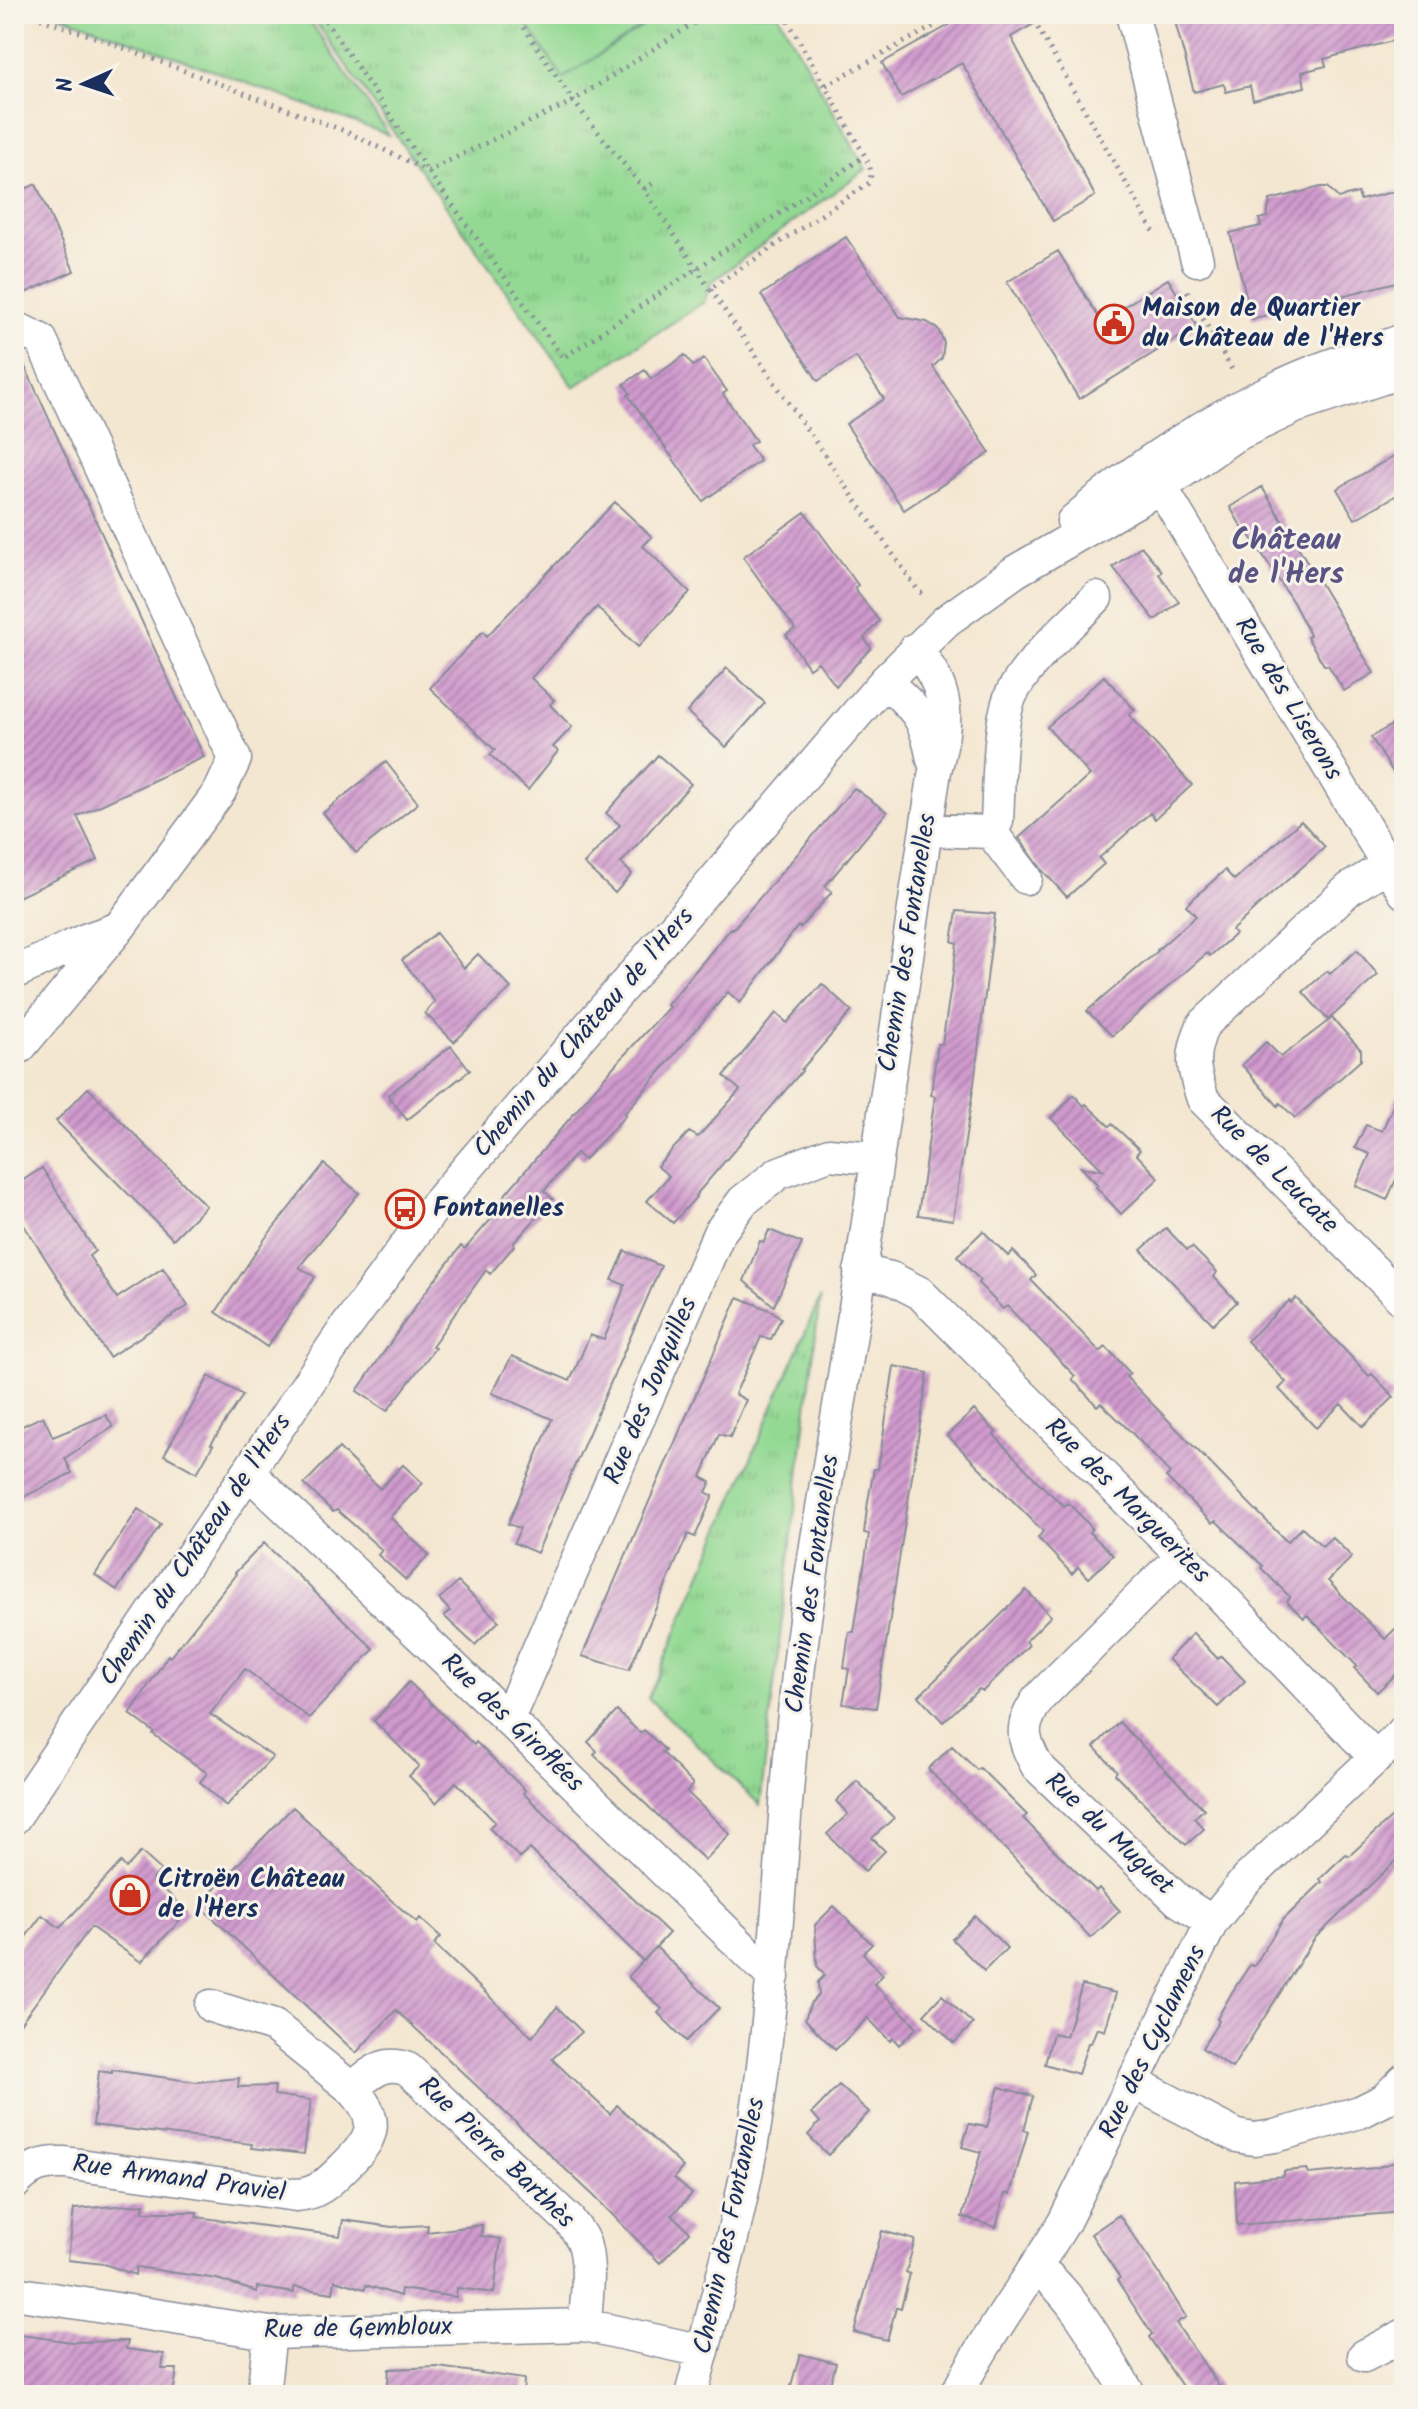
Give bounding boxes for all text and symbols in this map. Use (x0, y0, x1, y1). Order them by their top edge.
north arrow (44, 44, 124, 124)
text: N (49, 77, 84, 93)
place label: Maison de Quartier du Château de l'Hers (1142, 288, 1384, 360)
public building icon: Maison de Quartier du Château de l'Hers (1093, 303, 1135, 345)
district label: Château de l'Hers (1228, 517, 1344, 599)
street label: Rue des Liserons (1222, 609, 1354, 789)
street label: Chemin des Fontanelles (867, 811, 949, 1075)
street label: Chemin du Château de l'Hers (463, 898, 705, 1168)
street label: Rue de Leucate (1199, 1095, 1349, 1245)
bus stop icon: Fontanelles (384, 1188, 426, 1230)
place label: Fontanelles (433, 1188, 564, 1230)
street label: Rue des Jonquilles (593, 1291, 709, 1491)
street label: Chemin du Château de l'Hers (89, 1405, 303, 1695)
street label: Rue des Marguerites (1034, 1408, 1220, 1594)
street label: Chemin des Fontanelles (774, 1452, 852, 1716)
street label: Rue des Giroflées (430, 1643, 594, 1803)
street label: Rue du Muguet (1034, 1762, 1184, 1906)
place label: Citroën Château de l'Hers (158, 1859, 345, 1931)
shop icon: Citroën Château de l'Hers (109, 1874, 151, 1916)
street label: Rue des Cyclamens (1088, 1938, 1218, 2146)
street label: Rue Pierre Barthès (408, 2067, 584, 2239)
street label: Chemin des Fontanelles (682, 2094, 778, 2358)
street label: Rue Armand Praviel (70, 2143, 288, 2215)
street label: Rue de Gembloux (263, 2306, 454, 2352)

